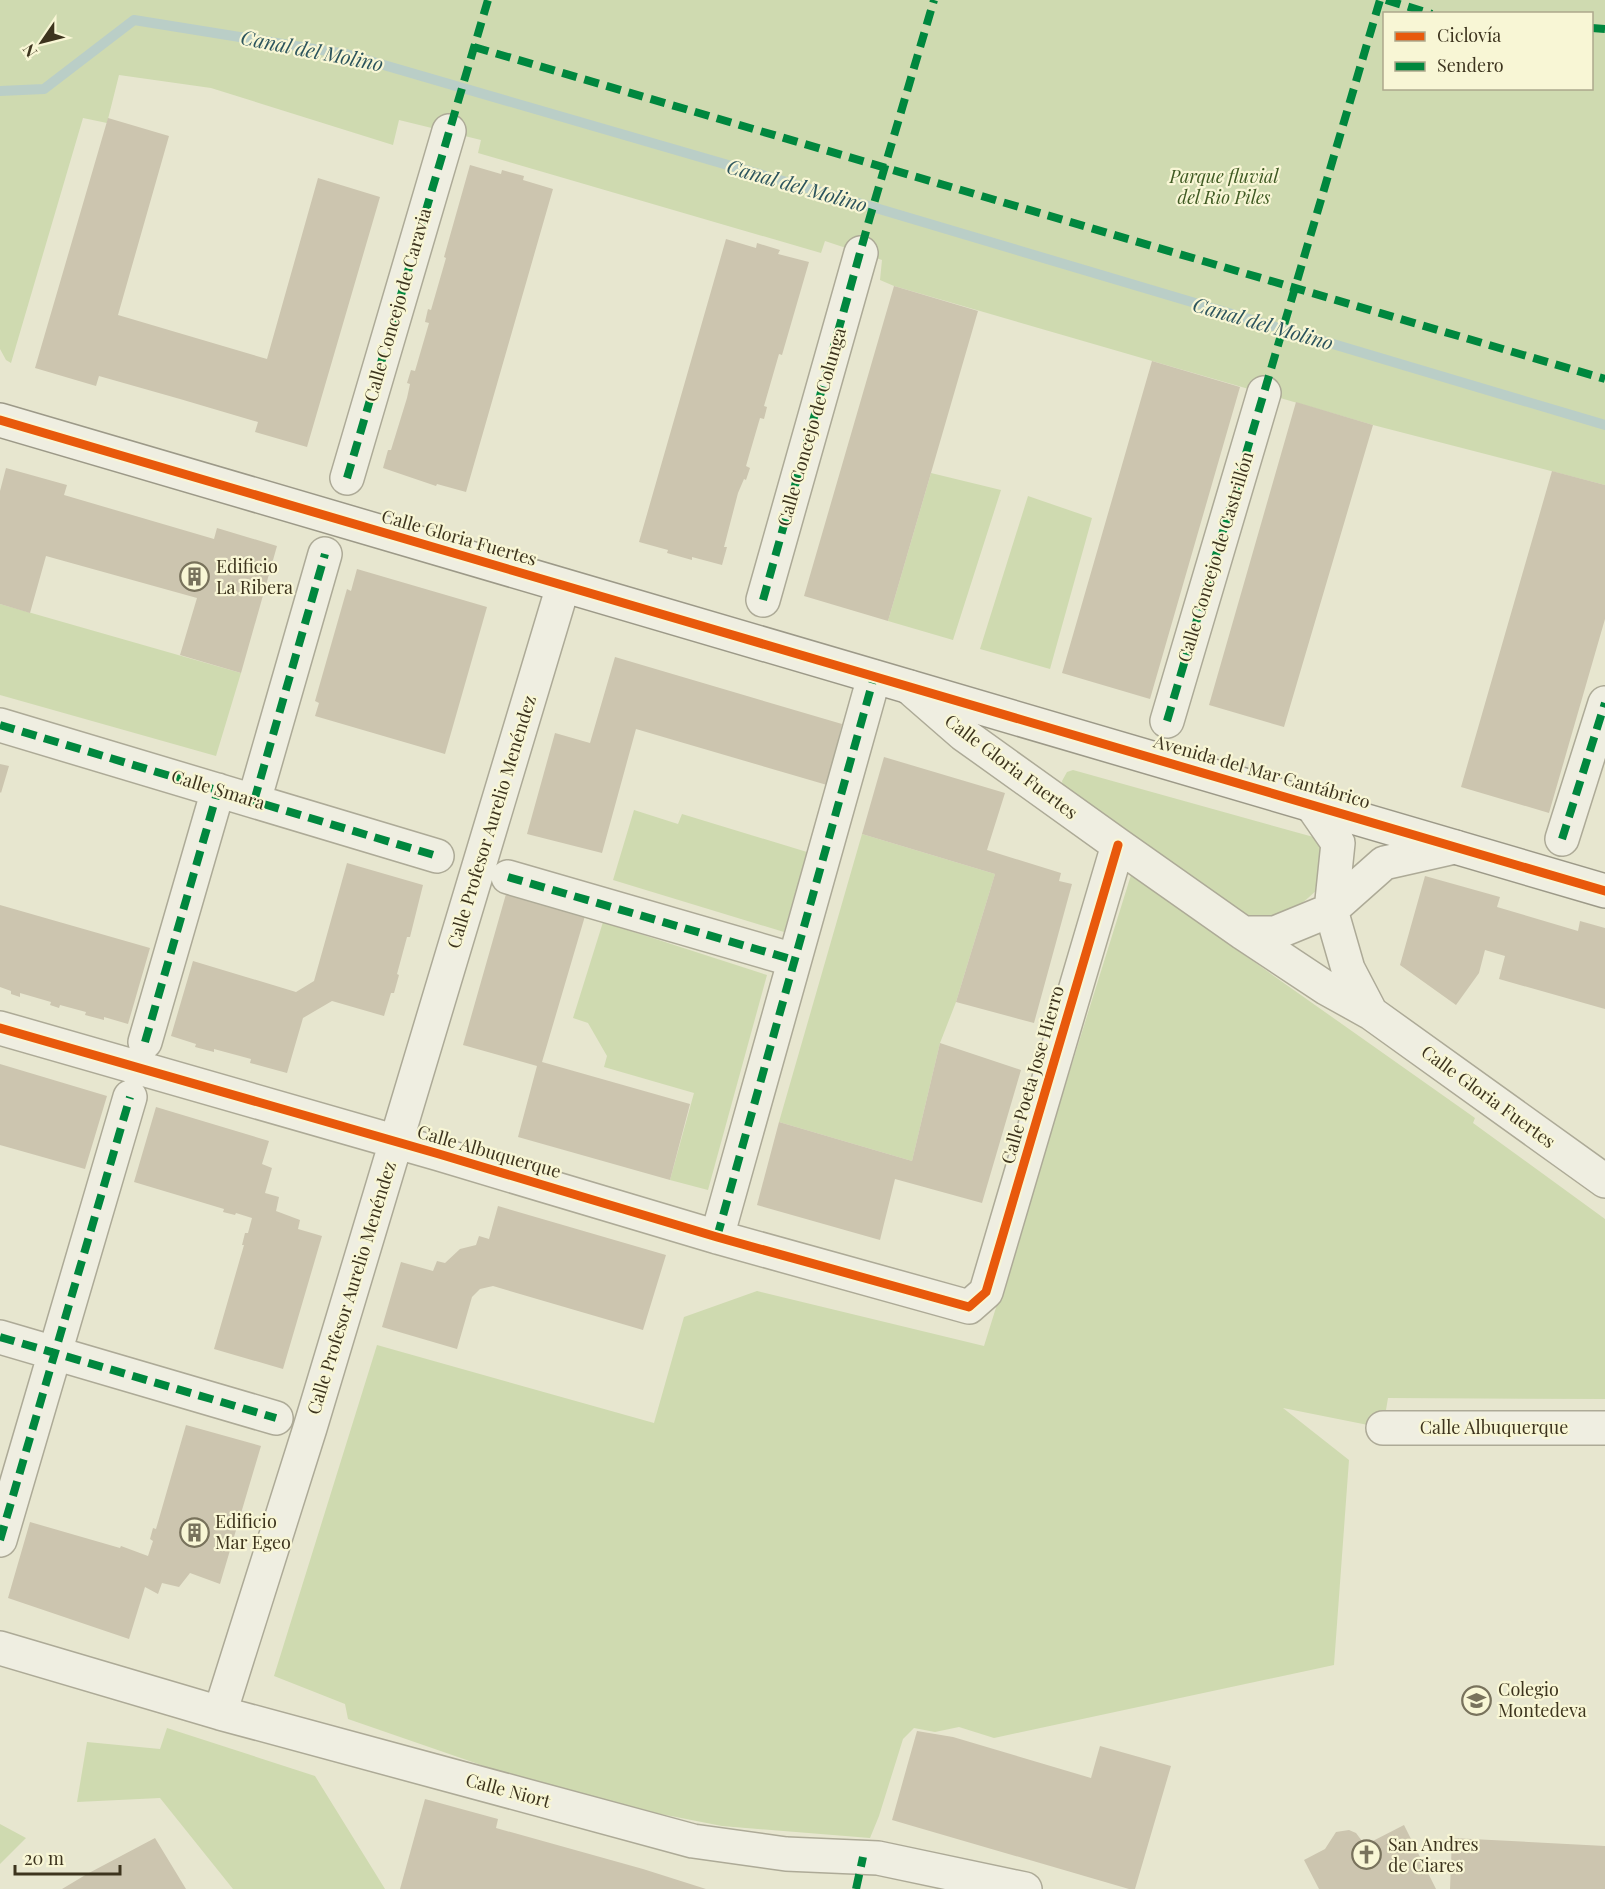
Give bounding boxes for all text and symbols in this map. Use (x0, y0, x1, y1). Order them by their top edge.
north arrow (12, 12, 72, 72)
legend (1383, 12, 1593, 90)
water label: Canal del Molino (239, 22, 386, 77)
text: Ciclovía (1437, 23, 1501, 47)
text: N (17, 40, 41, 62)
text: Sendero (1437, 53, 1504, 77)
water label: Canal del Molino (724, 152, 871, 217)
park label: Parque fluvial del Rio Piles (1169, 164, 1279, 209)
street label: Calle Concejo de Caravia (358, 205, 436, 404)
water label: Canal del Molino (1190, 290, 1337, 355)
street label: Calle Concejo de Colunga (771, 325, 851, 529)
street label: Calle Concejo de Castrillón (1172, 448, 1259, 665)
street label: Calle Gloria Fuertes (379, 503, 540, 571)
place label: Edificio La Ribera (216, 554, 293, 599)
building icon: Edificio La Ribera (179, 561, 211, 593)
street label: Calle Profesor Aurelio Menéndez (441, 692, 541, 951)
street label: Calle Gloria Fuertes (940, 708, 1083, 824)
street label: Avenida del Mar Cantábrico (1150, 728, 1373, 813)
street label: Calle Smara (169, 763, 268, 815)
street label: Calle Poeta Jose Hierro (995, 983, 1069, 1167)
street label: Calle Gloria Fuertes (1417, 1039, 1560, 1153)
street label: Calle Albuquerque (415, 1119, 564, 1183)
street label: Calle Profesor Aurelio Menéndez (301, 1158, 401, 1417)
street label: Calle Albuquerque (1420, 1415, 1568, 1439)
place label: Edificio Mar Egeo (215, 1509, 291, 1554)
building icon: Edificio Mar Egeo (178, 1516, 210, 1548)
place label: Colegio Montedeva (1498, 1677, 1587, 1722)
school or university icon: Colegio Montedeva (1461, 1684, 1493, 1716)
street label: Calle Niort (463, 1767, 554, 1813)
place label: San Andres de Ciares (1388, 1832, 1479, 1877)
scale bar (15, 1838, 120, 1876)
church icon: San Andres de Ciares (1351, 1839, 1383, 1871)
text: 20 m (24, 1846, 64, 1870)

